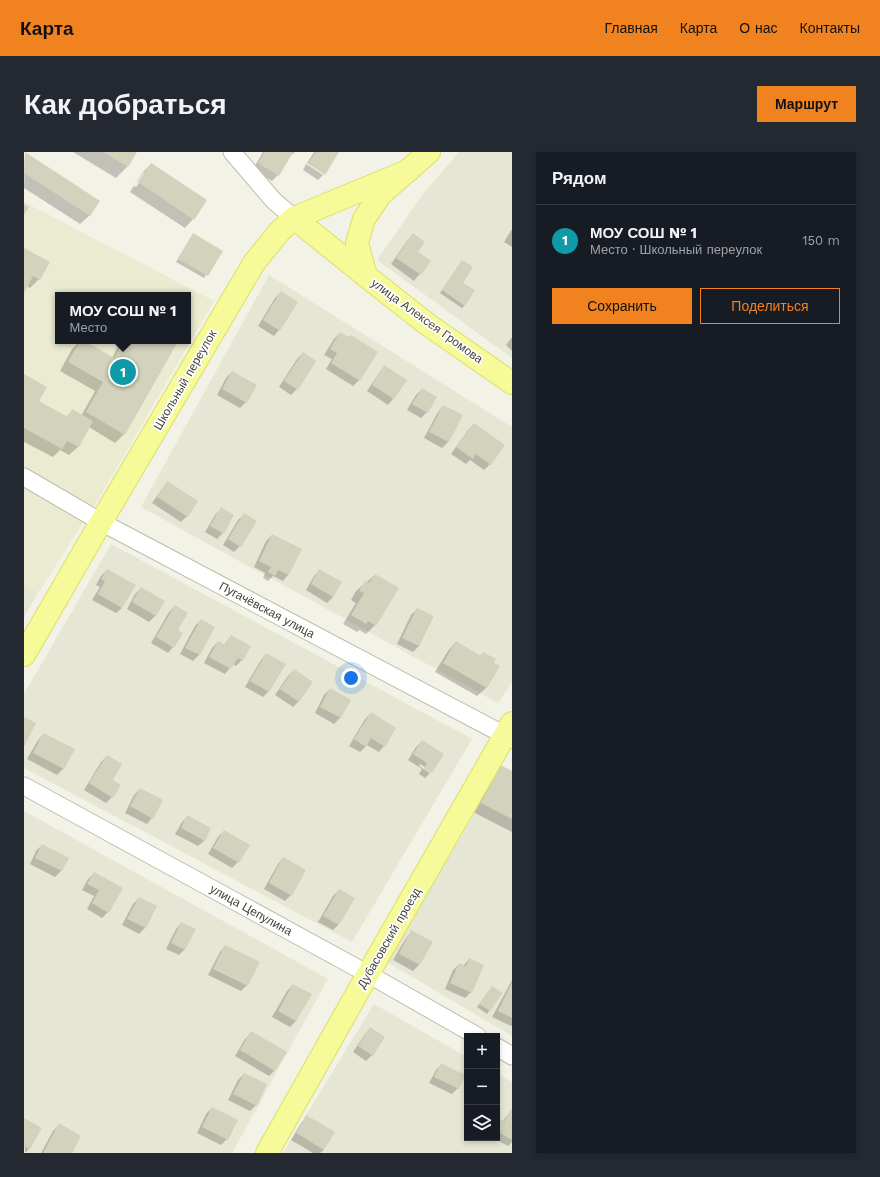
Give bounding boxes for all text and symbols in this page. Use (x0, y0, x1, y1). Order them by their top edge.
text: Карта (20, 17, 74, 40)
text: Главная (605, 20, 658, 36)
text: Карта (680, 20, 717, 36)
text: О нас (739, 20, 778, 36)
text: Контакты (800, 20, 860, 36)
button: Маршрут (757, 86, 856, 122)
text: Как добраться (24, 88, 227, 121)
text: Рядом (552, 168, 607, 188)
text: МОУ СОШ № 1 (590, 224, 697, 242)
text: 1 (562, 233, 568, 248)
text: 150 m (802, 233, 840, 248)
text: Место · Школьный переулок (590, 242, 762, 257)
street label: улица Алексея Громова (369, 276, 486, 366)
button: Сохранить (552, 288, 692, 324)
button: Поделиться (700, 288, 840, 324)
popup (55, 292, 191, 344)
text: МОУ СОШ № 1 (70, 302, 177, 320)
text: Место (70, 320, 107, 335)
street label: Школьный переулок (151, 327, 220, 433)
pin: 1 (110, 357, 136, 387)
street label: Пугачёвская улица (217, 579, 317, 641)
your location (341, 668, 361, 688)
street label: улица Цепулина (207, 882, 295, 939)
street label: Дубасовский проезд (354, 885, 424, 991)
map controls (464, 1033, 500, 1141)
button: + (464, 1033, 500, 1069)
button: − (464, 1069, 500, 1105)
button: layers (464, 1105, 500, 1141)

